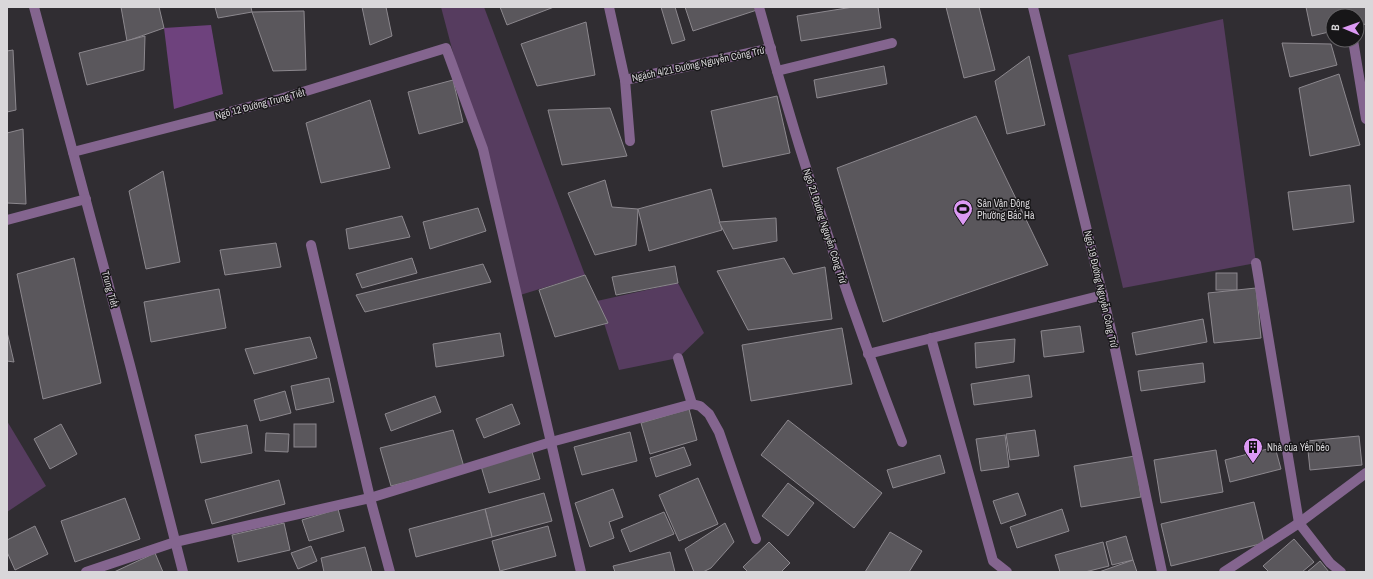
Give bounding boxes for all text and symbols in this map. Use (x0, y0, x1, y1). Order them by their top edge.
north arrow (1325, 8, 1365, 48)
text: B (1328, 24, 1342, 31)
street label: Ngách 4/21 Đường Nguyễn Công Trứ (631, 44, 766, 84)
street label: Ngõ 12 Đường Trung Tiết (214, 86, 307, 122)
street label: Ngõ 21 Đường Nguyễn Công Trứ (800, 167, 850, 285)
place label: Sân Vận Động Phường Bắc Hà (977, 197, 1035, 222)
sports icon: Sân Vận Động Phường Bắc Hà (952, 198, 974, 226)
street label: Ngõ 19 Đường Nguyễn Công Trứ (1081, 229, 1121, 349)
street label: Trung Tiết (99, 269, 121, 309)
building icon: Nhà của Yến béo (1242, 436, 1264, 464)
place label: Nhà của Yến béo (1267, 441, 1330, 454)

